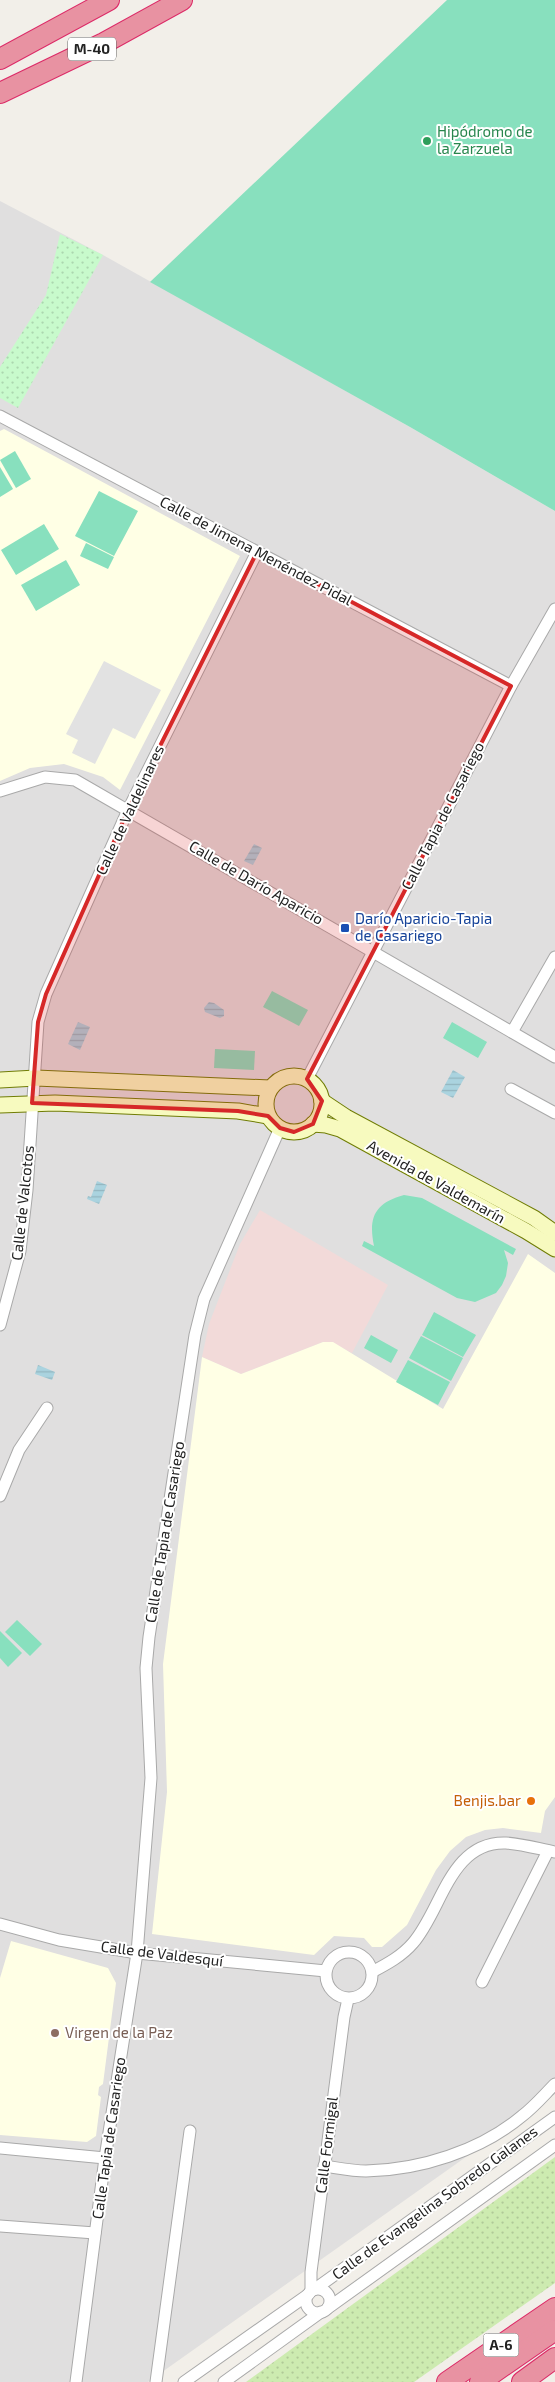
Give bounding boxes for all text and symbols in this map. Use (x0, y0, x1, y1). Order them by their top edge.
road number: M-40 (68, 38, 116, 61)
place label: Hipódromo de la Zarzuela (437, 122, 533, 157)
marker: Hipódromo de la Zarzuela (421, 135, 433, 147)
street label: Calle de Jimena Menéndez Pidal (157, 492, 356, 609)
street label: Calle Tapia de Casariego (397, 739, 487, 892)
street label: Calle de Valdelinares (91, 742, 167, 877)
street label: Calle de Darío Aparicio (186, 836, 327, 928)
place label: Darío Aparicio-Tapia de Casariego (355, 909, 492, 944)
marker: Darío Aparicio-Tapia de Casariego (339, 922, 351, 934)
street label: Avenida de Valdemarín (364, 1136, 509, 1227)
street label: Calle de Valcotos (7, 1144, 37, 1261)
street label: Calle de Tapia de Casariego (141, 1440, 187, 1624)
place label: Benjis.bar (454, 1791, 521, 1810)
marker: Benjis.bar (525, 1795, 537, 1807)
street label: Calle de Valdesquí (100, 1937, 226, 1970)
place label: Virgen de la Paz (65, 2023, 173, 2041)
marker: Virgen de la Paz (49, 2027, 61, 2039)
street label: Calle Tapia de Casariego (88, 2056, 128, 2220)
street label: Calle Formigal (311, 2095, 341, 2194)
street label: Calle de Evangelina Sobredo Galanes (328, 2122, 541, 2283)
road number: A-6 (484, 2334, 518, 2356)

